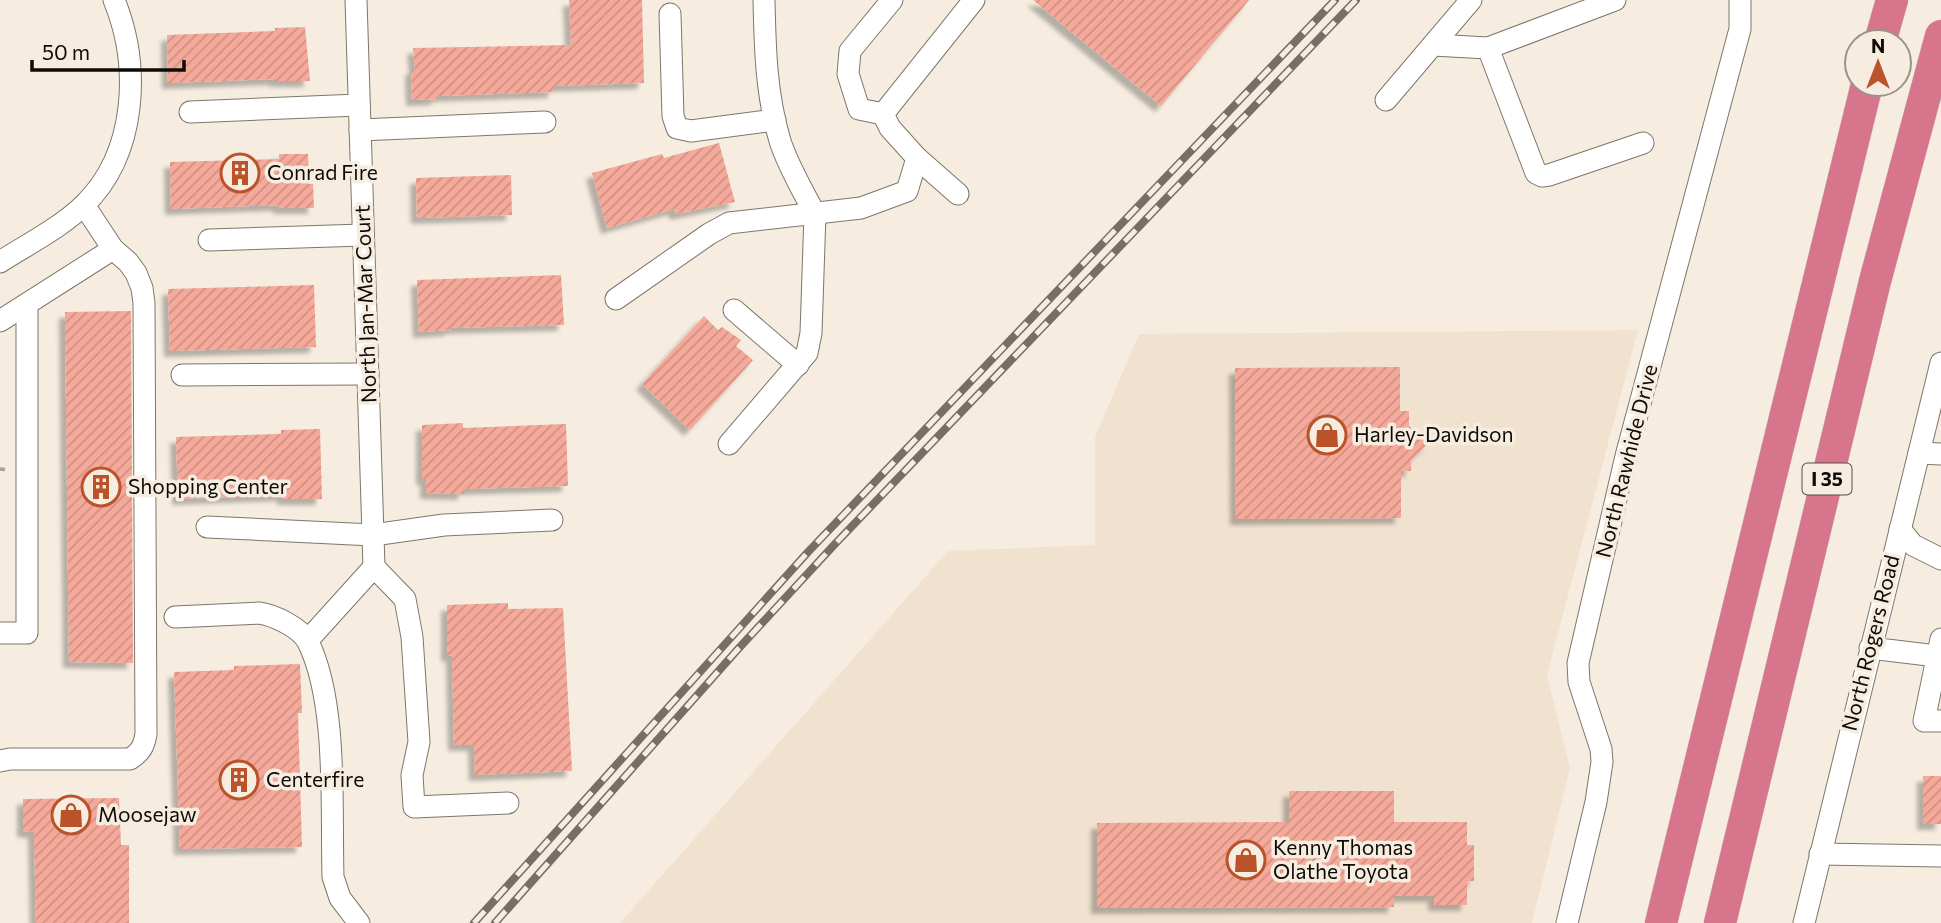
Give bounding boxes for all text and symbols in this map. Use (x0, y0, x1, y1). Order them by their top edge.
scale bar (32, 28, 184, 72)
north arrow (1843, 28, 1913, 98)
text: N (1871, 34, 1885, 57)
text: 50 m (42, 39, 90, 64)
building icon: Conrad Fire (219, 152, 261, 194)
place label: Conrad Fire (267, 159, 378, 184)
street label: North Jan-Mar Court (349, 205, 380, 404)
street label: North Rawhide Drive (1589, 361, 1662, 560)
shop icon: Harley-Davidson (1306, 414, 1348, 456)
place label: Harley-Davidson (1354, 421, 1514, 446)
road number: I 35 (1802, 464, 1852, 494)
building icon: Shopping Center (80, 466, 122, 508)
place label: Shopping Center (128, 473, 288, 498)
street label: North Rogers Road (1836, 552, 1903, 733)
building icon: Centerfire (218, 759, 260, 801)
place label: Centerfire (266, 766, 364, 791)
shop icon: Moosejaw (50, 794, 92, 836)
place label: Moosejaw (98, 801, 197, 826)
place label: Kenny Thomas Olathe Toyota (1273, 834, 1413, 883)
shop icon: Kenny Thomas Olathe Toyota (1225, 839, 1267, 881)

